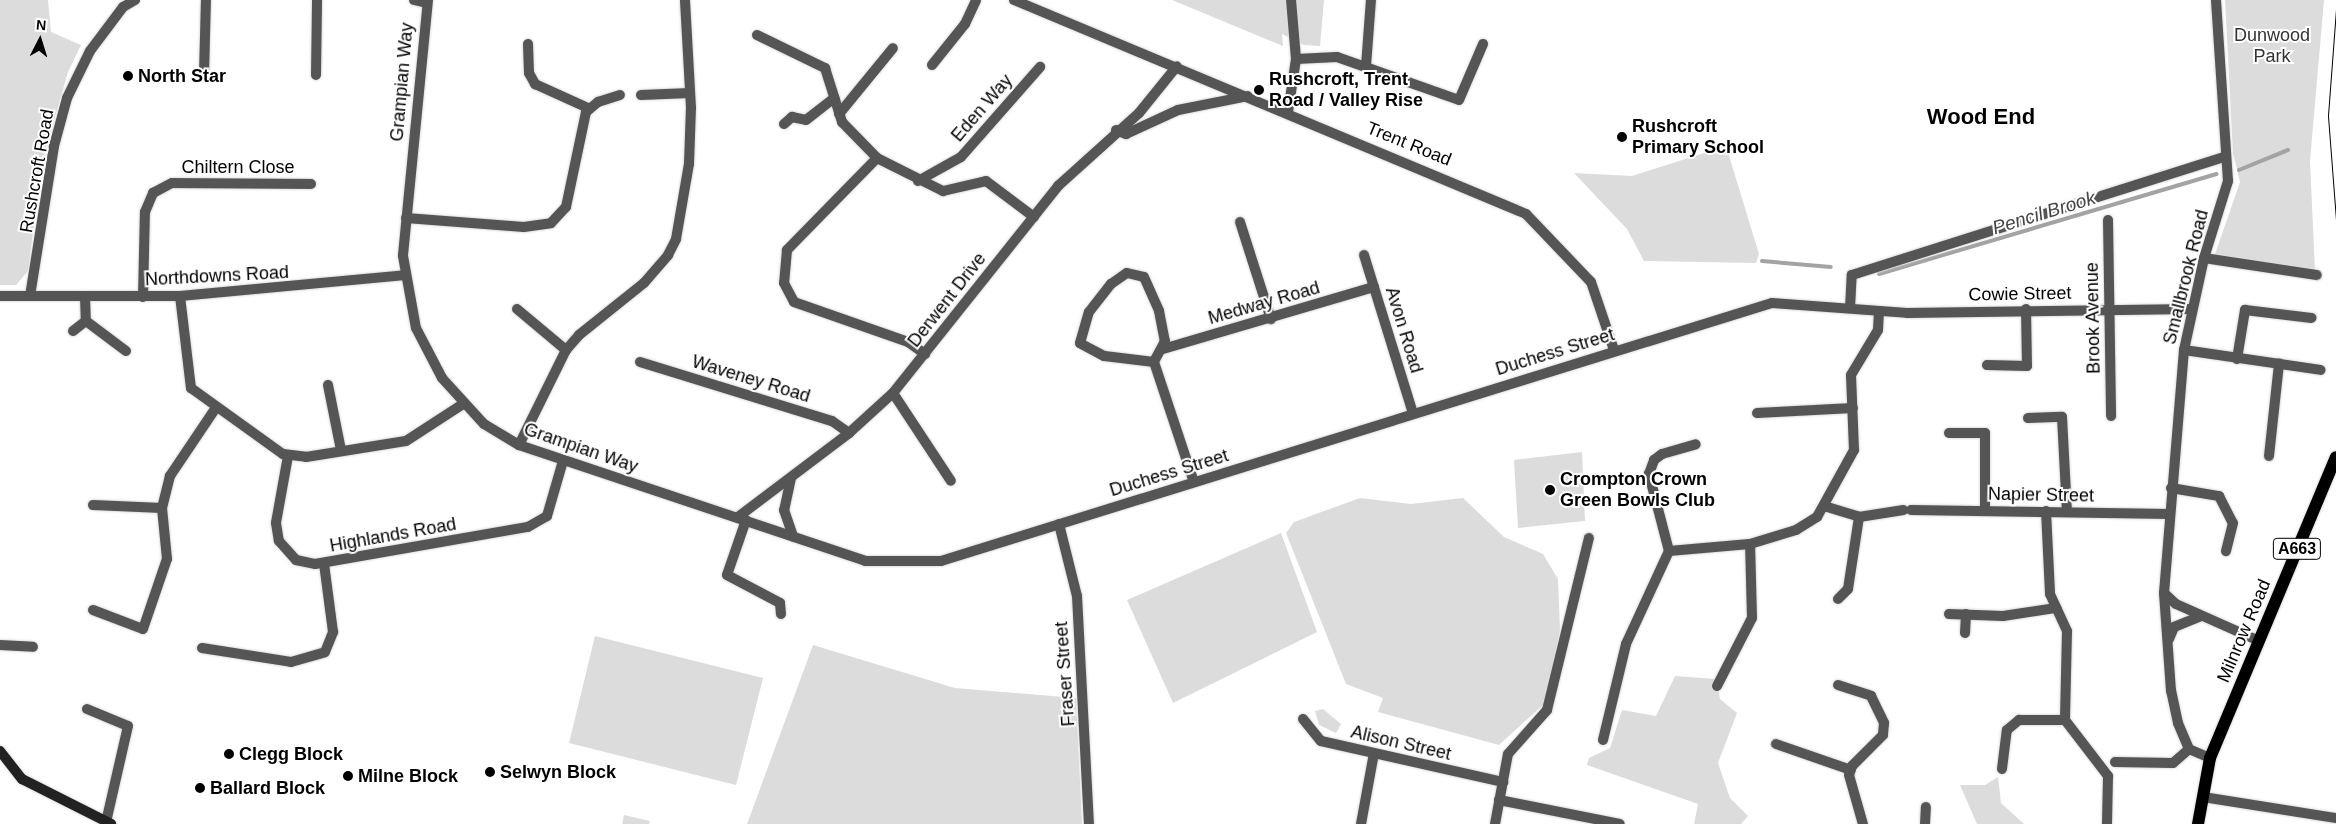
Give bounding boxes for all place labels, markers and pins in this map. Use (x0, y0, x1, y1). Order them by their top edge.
place label: North Star (138, 65, 226, 87)
place label: Rushcroft, Trent Road / Valley Rise (1269, 69, 1423, 112)
marker: North Star (122, 70, 134, 82)
marker: Rushcroft, Trent Road / Valley Rise (1253, 84, 1265, 96)
place label: Rushcroft Primary School (1632, 116, 1764, 158)
marker: Rushcroft Primary School (1616, 131, 1628, 143)
place label: Crompton Crown Green Bowls Club (1560, 469, 1715, 512)
marker: Crompton Crown Green Bowls Club (1544, 484, 1556, 496)
place label: Clegg Block (239, 743, 343, 765)
marker: Clegg Block (223, 748, 235, 760)
place label: Selwyn Block (500, 761, 616, 783)
place label: Milne Block (358, 765, 458, 787)
marker: Selwyn Block (484, 766, 496, 778)
marker: Milne Block (342, 770, 354, 782)
place label: Ballard Block (210, 777, 325, 799)
marker: Ballard Block (194, 782, 206, 794)

